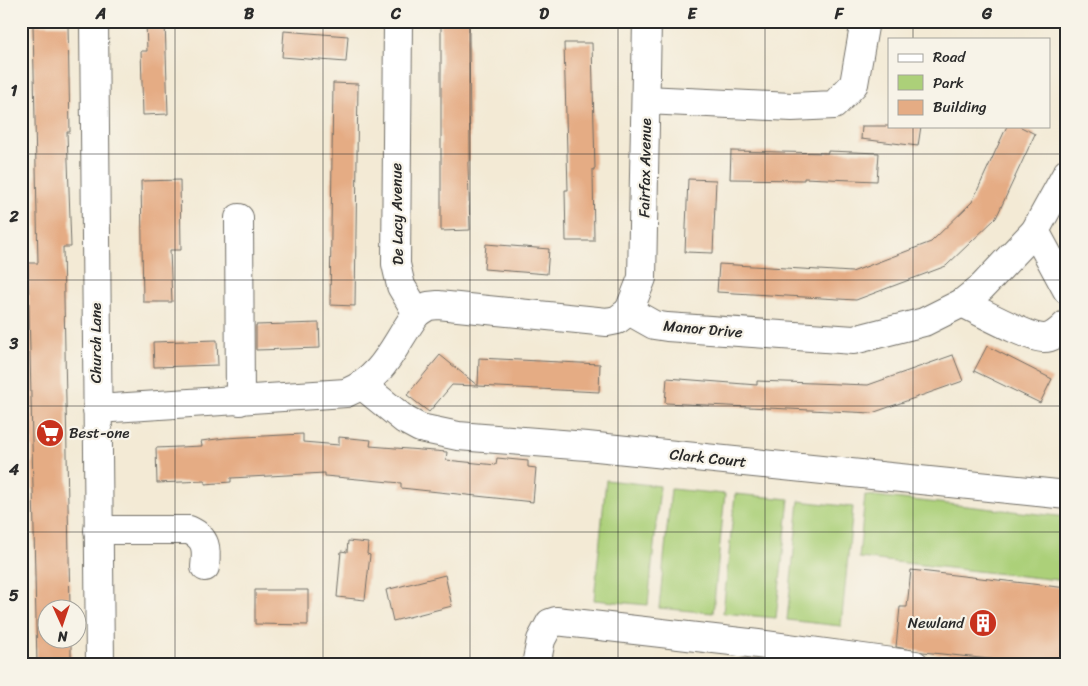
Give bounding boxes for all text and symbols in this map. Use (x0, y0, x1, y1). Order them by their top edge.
text: A (95, 0, 106, 28)
text: B (244, 0, 255, 28)
text: C (390, 0, 402, 28)
text: D (539, 0, 549, 28)
text: E (688, 0, 698, 28)
text: F (834, 0, 845, 28)
text: G (981, 0, 993, 28)
legend (888, 38, 1050, 128)
text: Road (933, 44, 966, 70)
text: Park (933, 70, 964, 96)
text: 1 (11, 76, 18, 105)
text: Building (933, 94, 987, 120)
street label: Fairfax Avenue (631, 118, 659, 218)
street label: De Lacy Avenue (383, 162, 411, 265)
text: 2 (8, 202, 19, 231)
street label: Church Lane (83, 303, 109, 383)
street label: Manor Drive (662, 313, 744, 345)
text: 3 (9, 329, 19, 358)
supermarket icon: Best-one (35, 418, 65, 448)
place label: Best-one (69, 420, 130, 446)
street label: Clark Court (668, 441, 748, 475)
text: 4 (8, 455, 19, 484)
text: 5 (9, 581, 19, 610)
north arrow (38, 598, 88, 648)
building icon: Newland (968, 608, 998, 638)
place label: Newland (908, 610, 965, 636)
text: N (57, 624, 69, 649)

